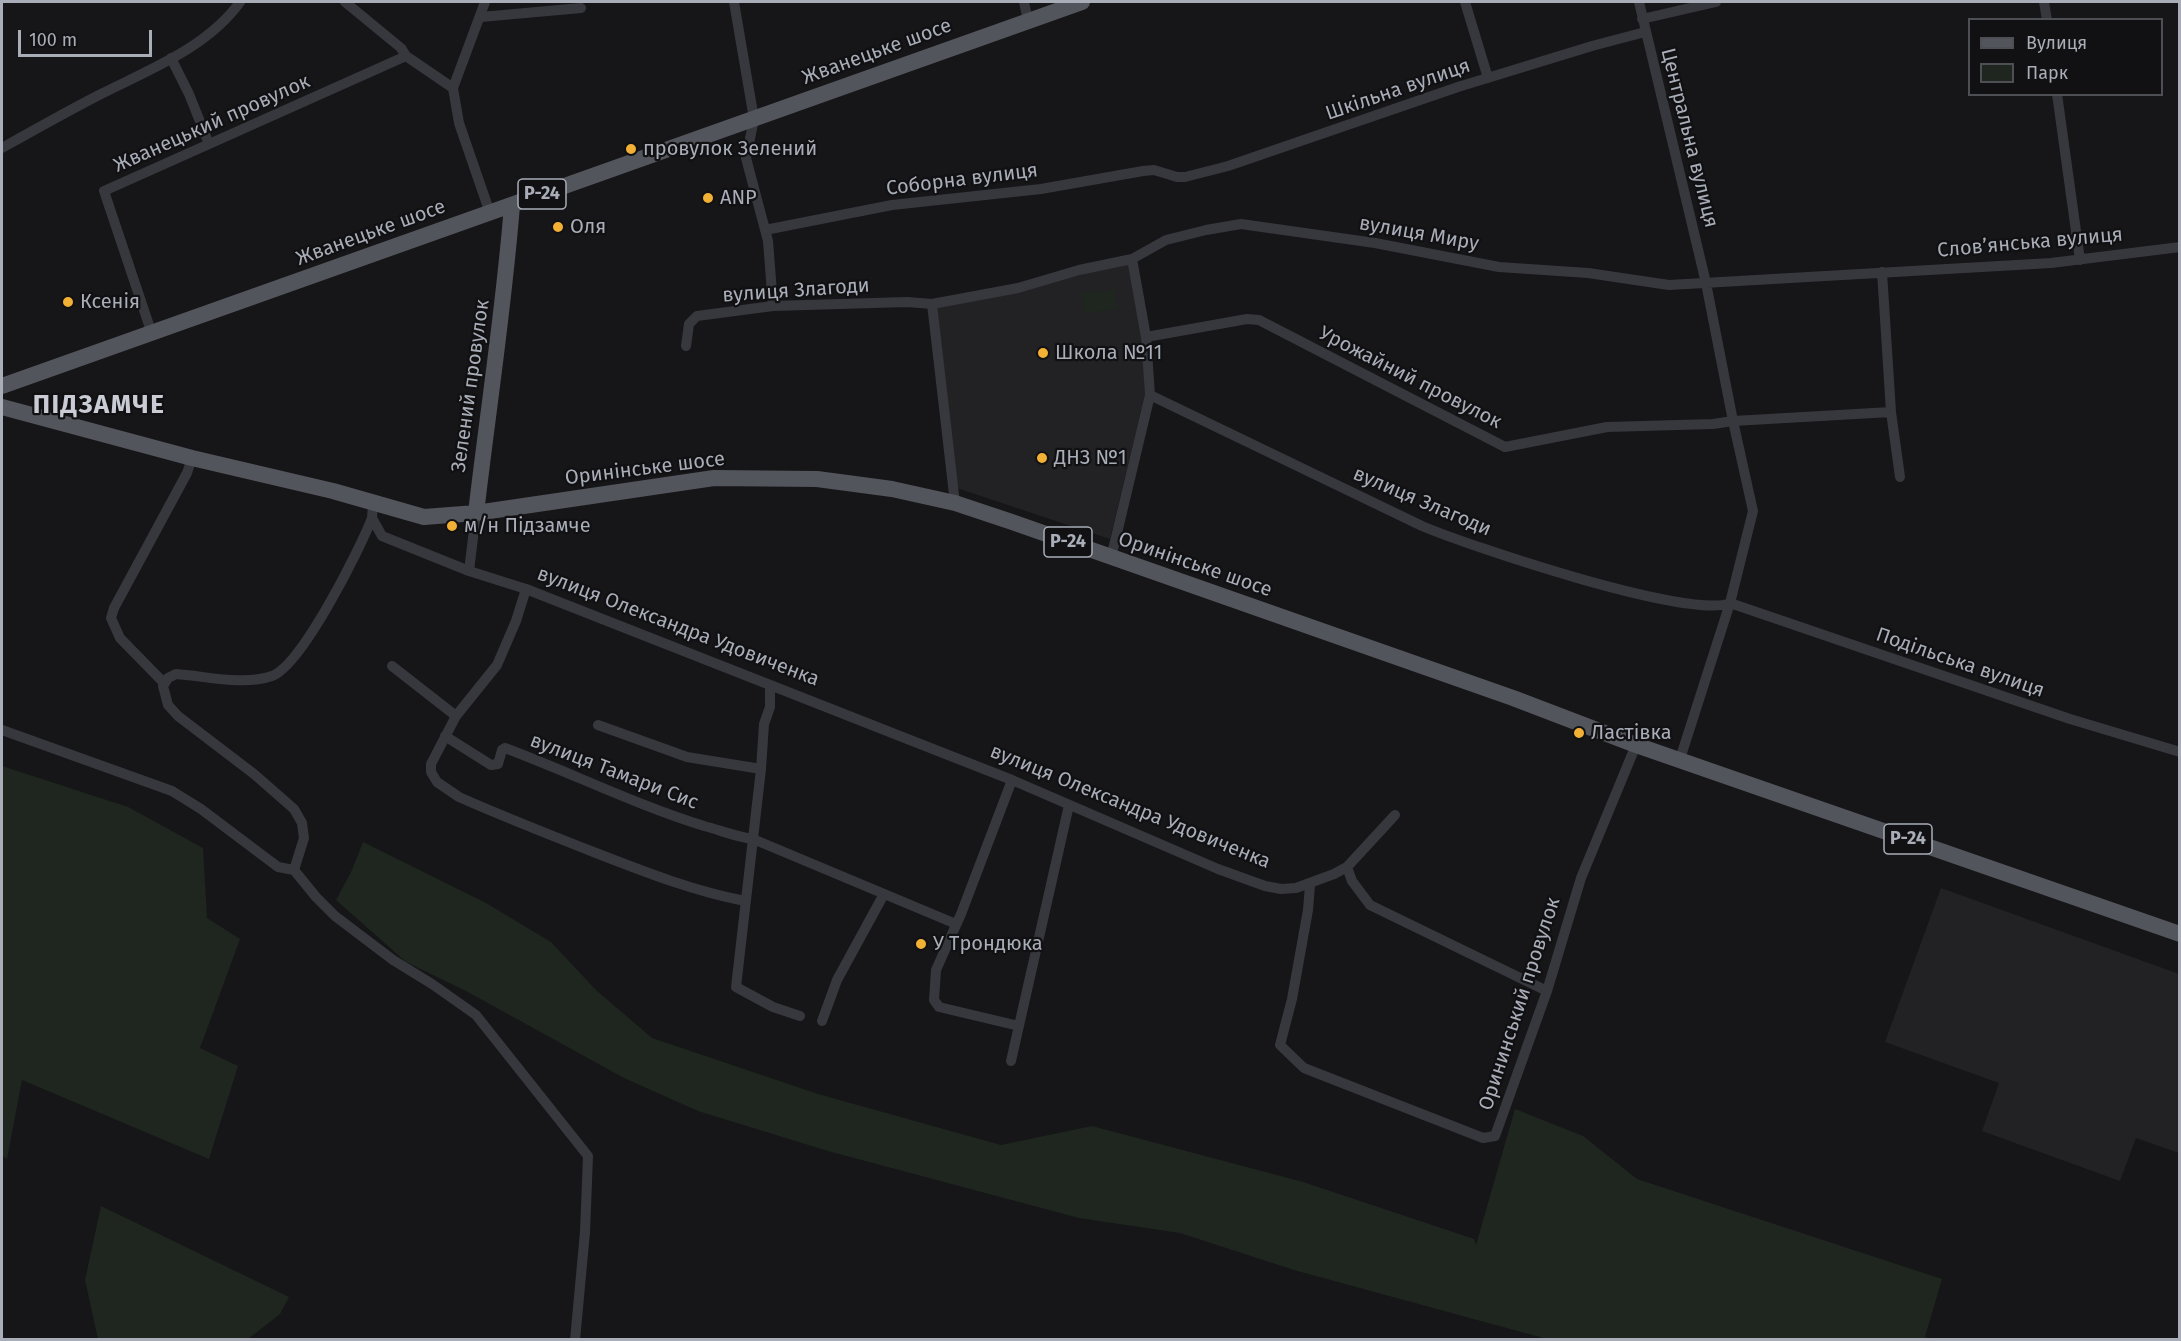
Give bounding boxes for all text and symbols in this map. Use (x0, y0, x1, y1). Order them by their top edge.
street label: Жванецьке шосе (799, 14, 955, 90)
scale bar (21, 18, 154, 56)
legend (1968, 18, 2163, 96)
text: 100 m (29, 29, 77, 51)
text: Вулиця (2026, 32, 2087, 54)
street label: Центральна вулиця (1655, 46, 1723, 230)
street label: Шкільна вулиця (1323, 54, 1473, 126)
text: Парк (2026, 62, 2068, 84)
street label: Жванецький провулок (110, 70, 314, 178)
place label: провулок Зелений (643, 137, 817, 161)
marker: провулок Зелений (624, 142, 638, 156)
street label: Соборна вулиця (885, 159, 1039, 201)
road number: Р-24 (518, 179, 566, 209)
place label: ANP (720, 186, 757, 210)
marker: ANP (701, 191, 715, 205)
street label: Жванецьке шосе (293, 195, 449, 271)
street label: вулиця Миру (1357, 212, 1481, 256)
place label: Оля (570, 215, 606, 239)
marker: Оля (551, 220, 565, 234)
street label: Словʼянська вулиця (1936, 223, 2124, 263)
street label: вулиця Злагоди (721, 274, 871, 308)
place label: Ксенія (80, 290, 140, 314)
marker: Ксенія (61, 295, 75, 309)
street label: Зелений провулок (447, 298, 495, 474)
street label: Урожайний провулок (1315, 321, 1505, 435)
place label: Школа №11 (1055, 341, 1162, 365)
marker: Школа №11 (1036, 346, 1050, 360)
district label: ПІДЗАМЧЕ (33, 390, 165, 422)
place label: ДНЗ №1 (1054, 446, 1127, 470)
street label: Оринінське шосе (564, 447, 726, 491)
marker: ДНЗ №1 (1035, 451, 1049, 465)
street label: вулиця Злагоди (1349, 462, 1495, 542)
place label: м/н Підзамче (464, 514, 591, 538)
marker: м/н Підзамче (445, 519, 459, 533)
road number: Р-24 (1044, 527, 1092, 557)
street label: Оринінське шосе (1115, 527, 1275, 603)
street label: вулиця Олександра Удовиченка (534, 562, 822, 692)
street label: Подільська вулиця (1873, 623, 2047, 703)
place label: Ластівка (1591, 721, 1672, 745)
marker: Ластівка (1572, 726, 1586, 740)
street label: вулиця Тамари Сис (526, 729, 702, 815)
street label: вулиця Олександра Удовиченка (986, 740, 1274, 874)
road number: Р-24 (1884, 824, 1932, 854)
street label: Орининський провулок (1474, 894, 1566, 1114)
place label: У Трондюка (933, 932, 1043, 956)
marker: У Трондюка (914, 937, 928, 951)

